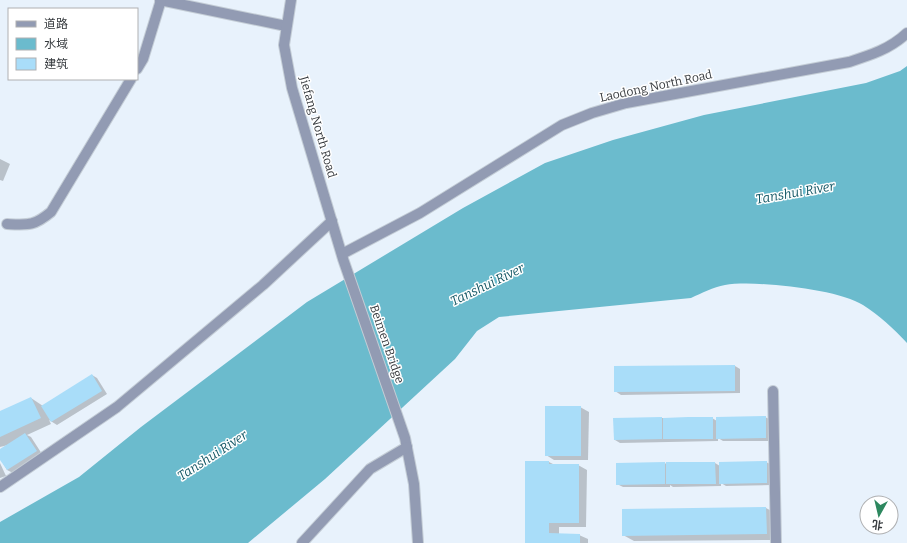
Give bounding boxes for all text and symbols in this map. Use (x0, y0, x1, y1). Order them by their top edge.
legend (8, 8, 138, 80)
text: 道路 (44, 17, 68, 31)
text: 水域 (44, 37, 68, 51)
text: 建筑 (44, 57, 68, 71)
street label: Laodong North Road (599, 67, 713, 105)
street label: Jiefang North Road (296, 74, 339, 180)
water label: Tanshui River (754, 178, 836, 207)
water label: Tanshui River (448, 260, 527, 309)
street label: Beimen Bridge (367, 303, 407, 385)
water label: Tanshui River (175, 427, 250, 483)
north arrow (859, 495, 899, 535)
text: 北 (871, 517, 884, 532)

